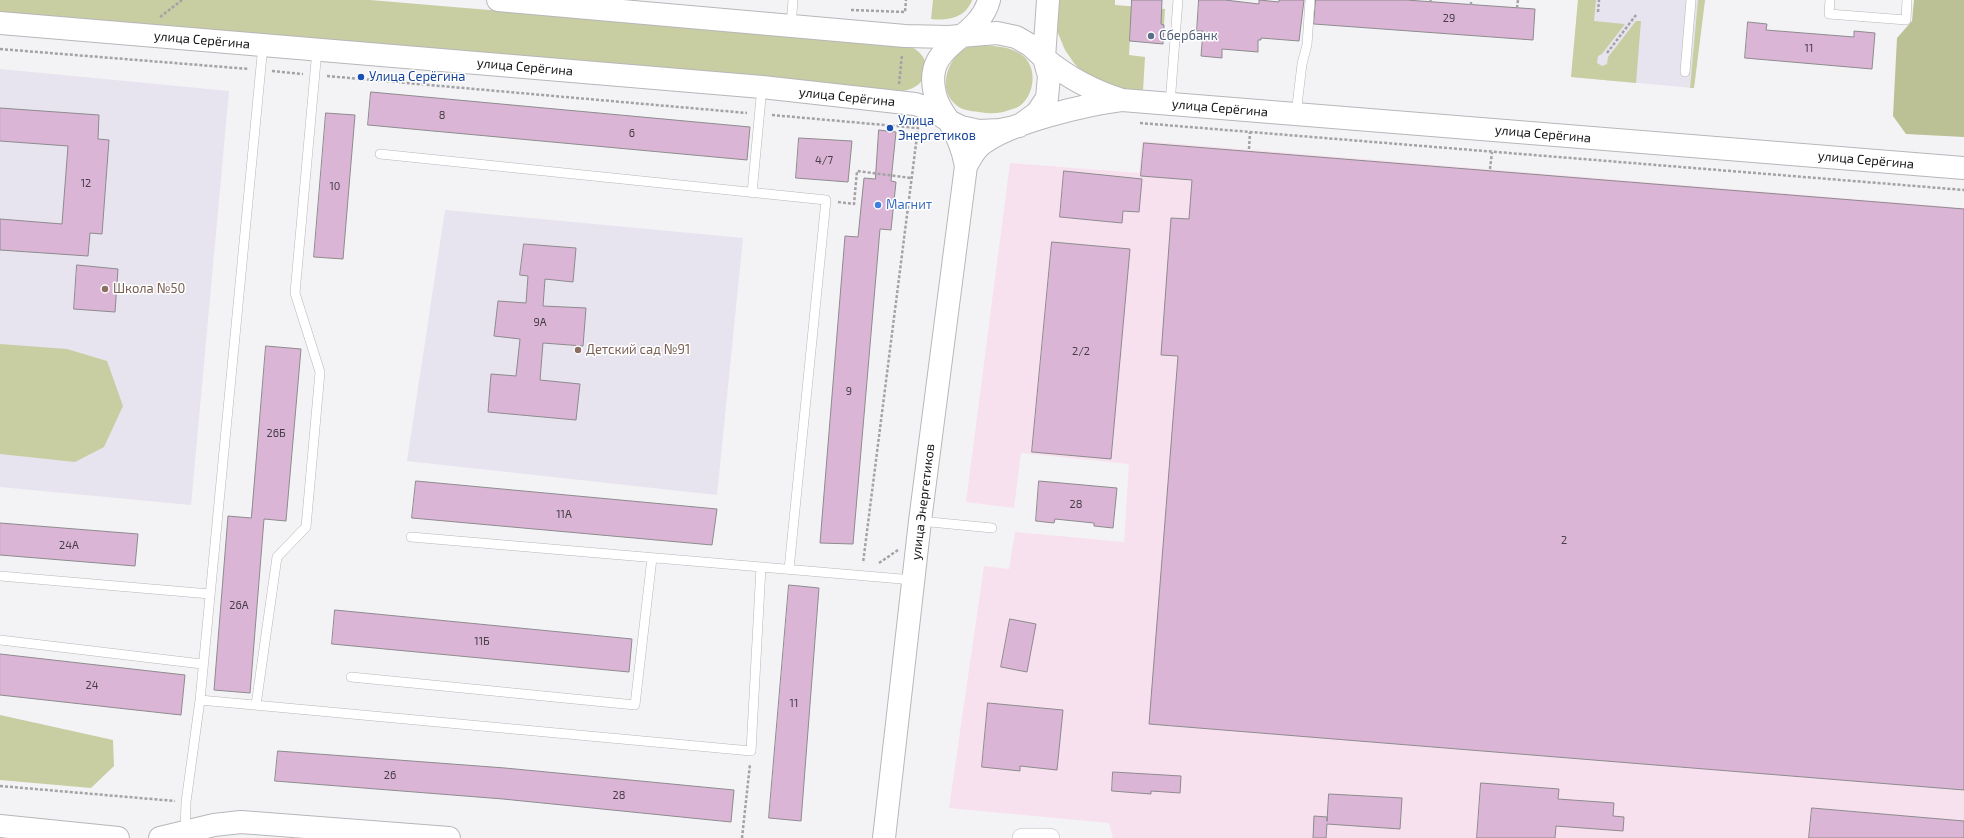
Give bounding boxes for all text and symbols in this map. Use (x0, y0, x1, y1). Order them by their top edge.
house number: 29 (1443, 11, 1455, 25)
street label: улица Серёгина (153, 28, 251, 52)
place label: Сбербанк (1159, 28, 1218, 44)
marker: Сбербанк (1146, 31, 1156, 41)
house number: 11 (1805, 41, 1813, 55)
street label: улица Серёгина (476, 55, 574, 79)
place label: Улица Серёгина (369, 69, 465, 85)
marker: Улица Серёгина (356, 72, 366, 82)
street label: улица Серёгина (798, 84, 896, 110)
street label: улица Серёгина (1171, 96, 1269, 120)
house number: 8 (439, 108, 445, 122)
place label: Улица Энергетиков (898, 113, 976, 144)
street label: улица Серёгина (1494, 122, 1592, 146)
marker: Улица Энергетиков (885, 123, 895, 133)
house number: 6 (629, 126, 635, 140)
street label: улица Серёгина (1817, 148, 1915, 172)
house number: 4/7 (815, 153, 833, 167)
house number: 12 (81, 176, 91, 190)
house number: 10 (329, 179, 341, 193)
place label: Магнит (886, 197, 932, 213)
marker: Магнит (873, 200, 883, 210)
place label: Школа №50 (113, 281, 185, 297)
marker: Школа №50 (100, 284, 110, 294)
house number: 9А (533, 315, 547, 329)
place label: Детский сад №91 (586, 342, 690, 358)
house number: 2/2 (1072, 344, 1090, 358)
marker: Детский сад №91 (573, 345, 583, 355)
house number: 9 (846, 384, 852, 398)
house number: 26Б (266, 426, 286, 440)
street label: улица Энергетиков (908, 443, 938, 561)
house number: 28 (1070, 497, 1082, 511)
house number: 11А (556, 507, 572, 521)
house number: 2 (1561, 533, 1567, 547)
house number: 24А (59, 538, 79, 552)
house number: 26А (229, 598, 249, 612)
house number: 11Б (474, 634, 490, 648)
house number: 24 (86, 678, 98, 692)
house number: 11 (790, 696, 798, 710)
house number: 26 (384, 768, 396, 782)
house number: 28 (613, 788, 625, 802)

